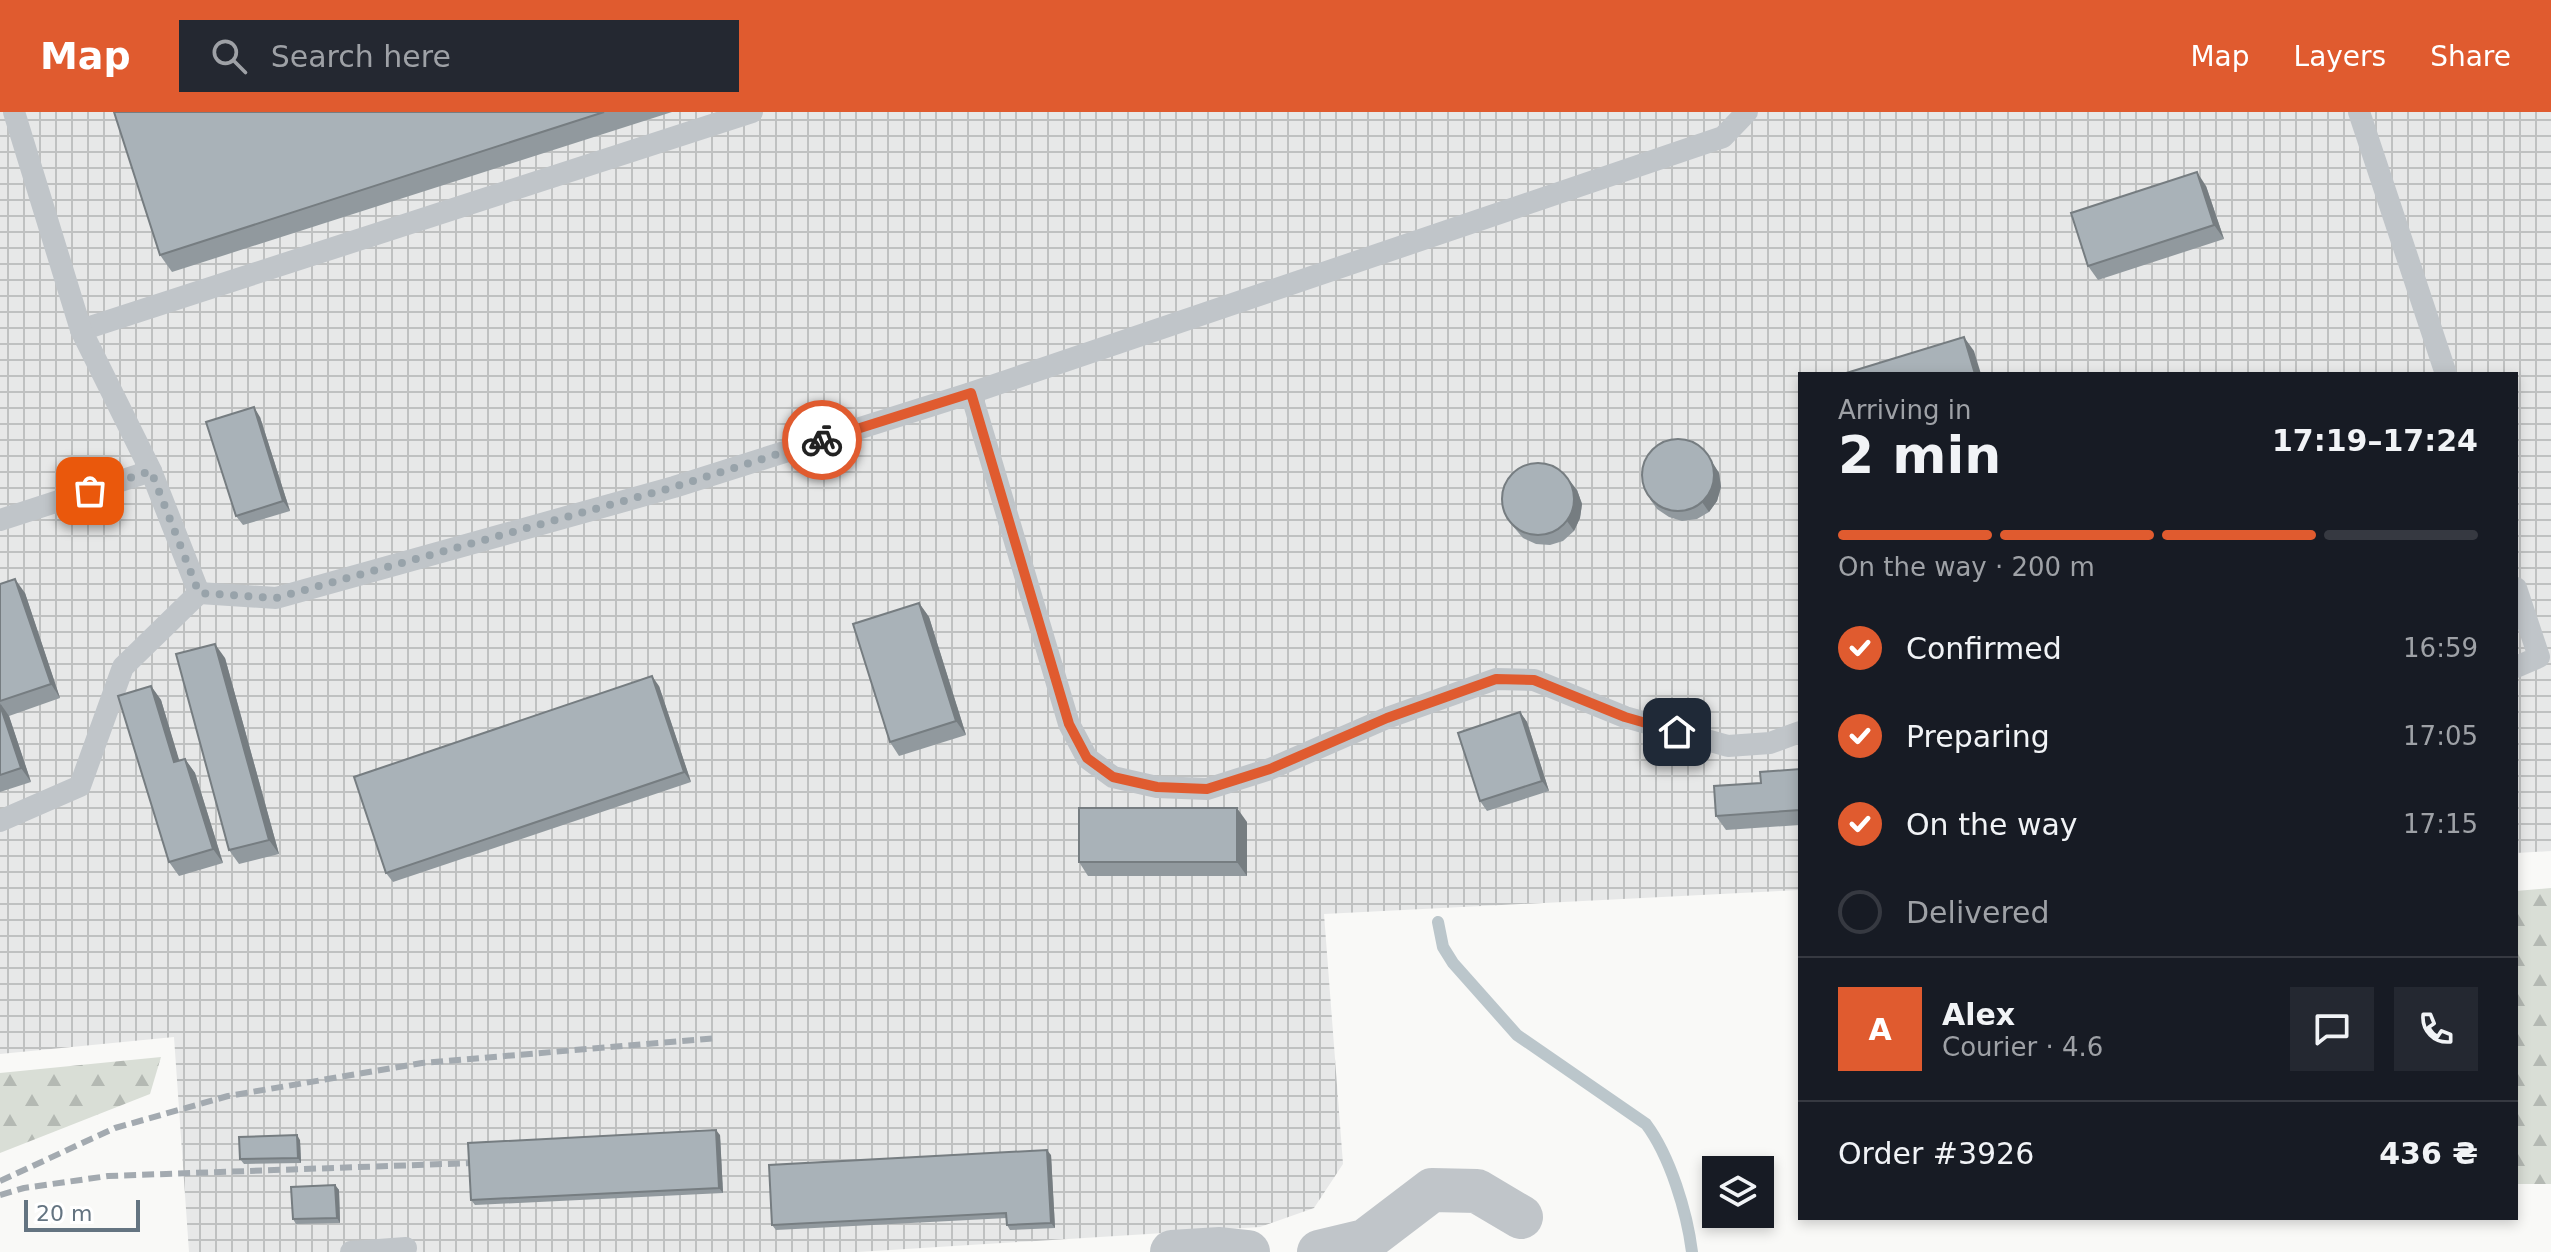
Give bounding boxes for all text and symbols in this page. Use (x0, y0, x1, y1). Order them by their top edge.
search box (179, 20, 739, 92)
text: Map (40, 34, 131, 78)
icon: search (207, 34, 251, 78)
text: Search here (271, 39, 451, 74)
text: Map (2190, 40, 2250, 73)
text: Layers (2294, 40, 2386, 73)
text: Share (2430, 40, 2511, 73)
text: Arriving in (1838, 395, 1972, 425)
courier (782, 400, 862, 480)
icon: bike (800, 418, 844, 462)
text: 17:19–17:24 (2272, 423, 2478, 458)
text: 2 min (1838, 425, 2001, 485)
pin (56, 457, 124, 525)
icon: bag (68, 469, 112, 513)
text: On the way · 200 m (1838, 552, 2095, 582)
icon: check (1838, 626, 1882, 670)
text: Confirmed (1906, 631, 2062, 666)
text: 16:59 (2403, 633, 2478, 663)
pin (1643, 698, 1711, 766)
icon: home (1655, 710, 1699, 754)
icon: check (1838, 714, 1882, 758)
text: Preparing (1906, 719, 2050, 754)
text: 17:05 (2403, 721, 2478, 751)
icon: check (1838, 802, 1882, 846)
text: On the way (1906, 807, 2078, 842)
text: 17:15 (2403, 809, 2478, 839)
text: Delivered (1906, 895, 2050, 930)
button: chat (2290, 987, 2374, 1071)
button: phone (2394, 987, 2478, 1071)
text: Alex (1942, 997, 2015, 1032)
text: A (1868, 1012, 1892, 1047)
text: Courier · 4.6 (1942, 1032, 2103, 1062)
text: Order #3926 (1838, 1136, 2034, 1171)
text: 436 ₴ (2379, 1136, 2478, 1171)
map controls (1702, 1156, 1774, 1228)
button: layers (1702, 1156, 1774, 1228)
scale bar (24, 1196, 140, 1232)
text: 20 m (36, 1201, 92, 1226)

